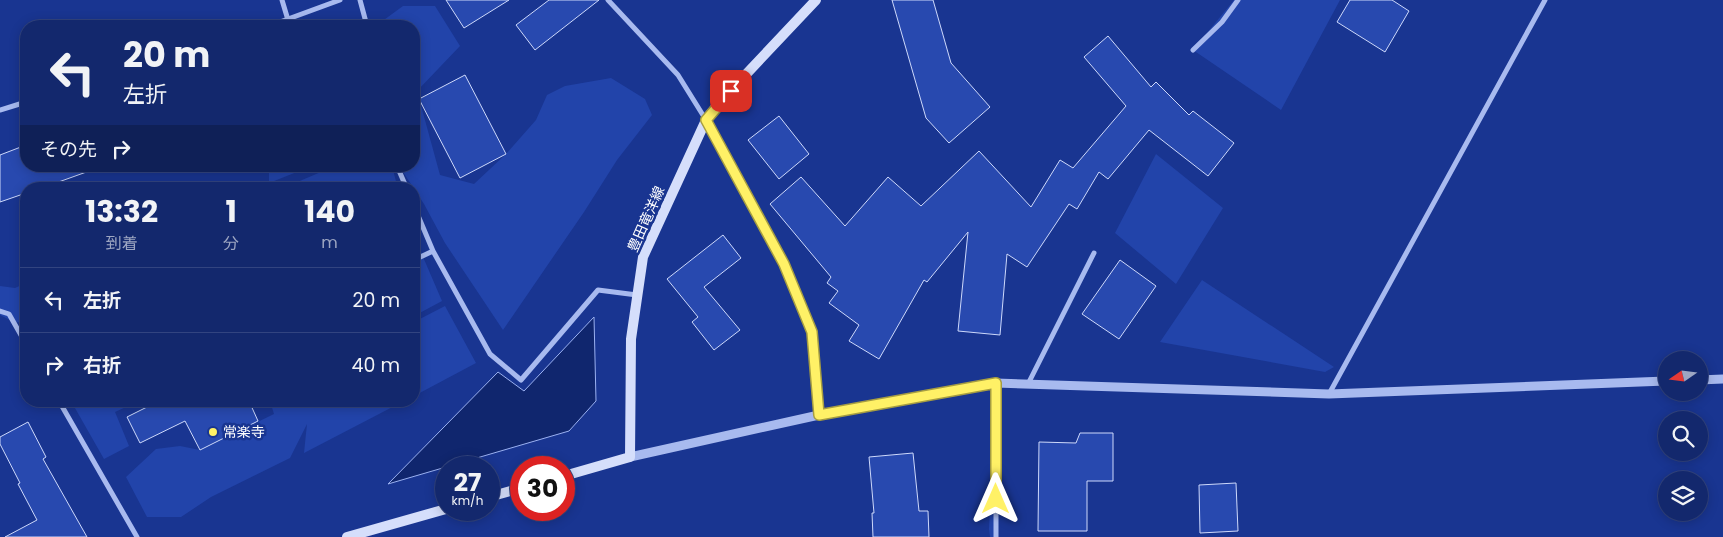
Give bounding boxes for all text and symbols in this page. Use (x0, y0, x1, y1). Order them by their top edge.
text: 20 m (123, 30, 210, 79)
icon: left (40, 40, 105, 105)
pin (710, 70, 752, 112)
icon: arrive (717, 77, 745, 105)
text: 左折 (123, 79, 167, 110)
icon: right (107, 135, 135, 163)
text: その先 (40, 136, 97, 163)
street label: 豊田竜洋線 (623, 183, 669, 255)
text: 13:32 (85, 190, 158, 233)
text: 1 (225, 190, 237, 233)
text: 140 (304, 190, 355, 233)
text: m (321, 231, 338, 254)
text: 到着 (106, 232, 138, 255)
text: 分 (223, 232, 239, 255)
icon: left (40, 286, 68, 314)
text: 左折 (83, 287, 121, 314)
text: 20 m (352, 287, 400, 314)
icon: right (40, 351, 68, 379)
north arrow (1658, 351, 1708, 401)
map controls (1658, 351, 1708, 521)
text: 右折 (83, 352, 121, 379)
text: 40 m (351, 352, 400, 379)
button: search (1658, 411, 1708, 461)
place label: 常楽寺 (223, 422, 265, 442)
marker: 常楽寺 (207, 426, 219, 438)
speed limit sign: 30 (510, 456, 575, 521)
text: 27 (454, 465, 481, 500)
button: layers (1658, 471, 1708, 521)
position arrow (969, 472, 1021, 524)
text: km/h (452, 492, 483, 509)

